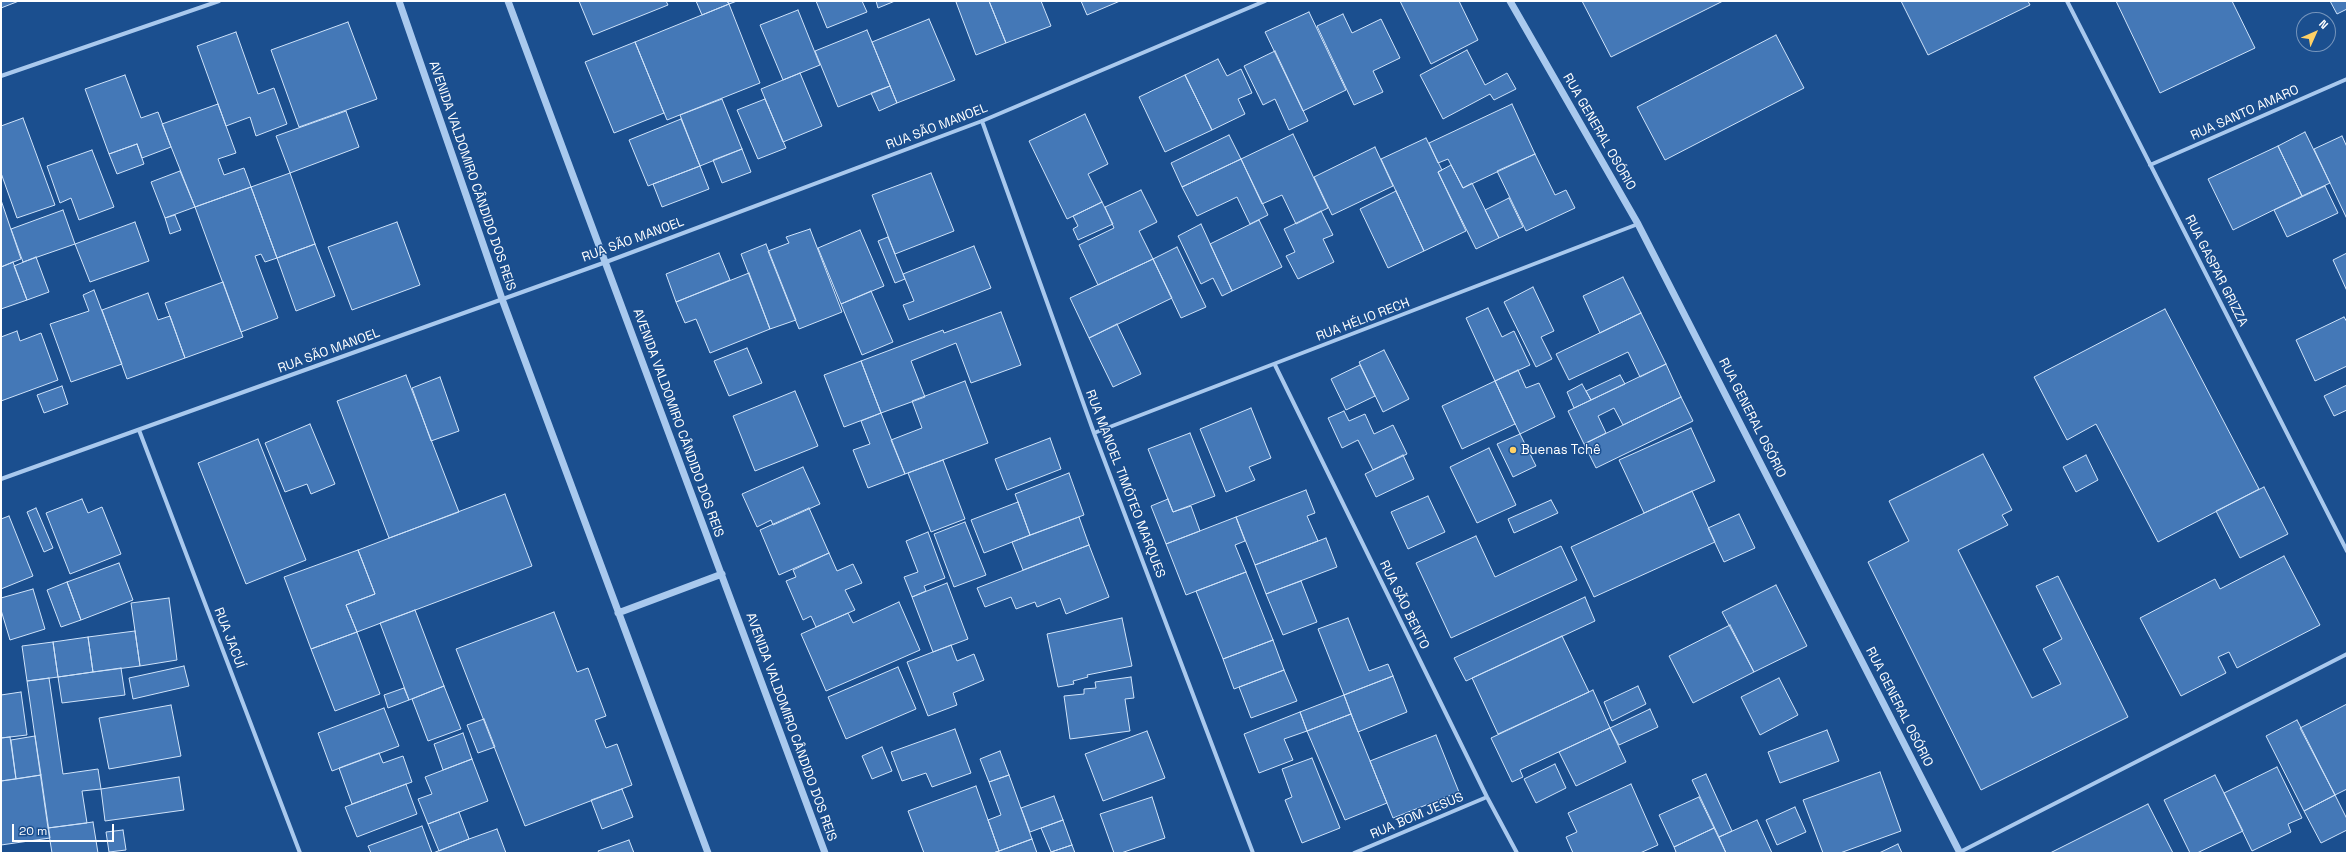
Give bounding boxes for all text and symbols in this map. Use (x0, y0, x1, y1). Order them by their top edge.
north arrow (2296, 12, 2336, 52)
text: N (2316, 17, 2331, 32)
street label: AVENIDA VALDOMIRO CÂNDIDO DOS REIS (425, 59, 519, 293)
street label: RUA GENERAL OSÓRIO (1559, 71, 1639, 193)
street label: RUA SANTO AMARO (2188, 82, 2302, 144)
street label: RUA SÃO MANOEL (884, 100, 990, 154)
street label: RUA GASPAR GRIZZA (2181, 213, 2251, 329)
street label: RUA SÃO MANOEL (580, 214, 686, 266)
street label: RUA HÉLIO RECH (1314, 295, 1412, 345)
street label: AVENIDA VALDOMIRO CÂNDIDO DOS REIS (629, 307, 727, 539)
street label: RUA SÃO MANOEL (276, 325, 382, 377)
street label: RUA GENERAL OSÓRIO (1715, 356, 1789, 480)
street label: RUA MANOEL TIMÓTEO MARQUES (1082, 388, 1168, 580)
place label: Buenas Tchê (1521, 442, 1601, 458)
marker: Buenas Tchê (1508, 445, 1518, 455)
street label: RUA SÃO BENTO (1376, 558, 1432, 652)
street label: RUA JACUÍ (210, 605, 248, 671)
street label: AVENIDA VALDOMIRO CÂNDIDO DOS REIS (742, 611, 840, 843)
street label: RUA GENERAL OSÓRIO (1862, 645, 1936, 769)
street label: RUA BOM JESUS (1368, 789, 1466, 843)
scale bar (14, 816, 116, 842)
text: 20 m (19, 823, 47, 839)

